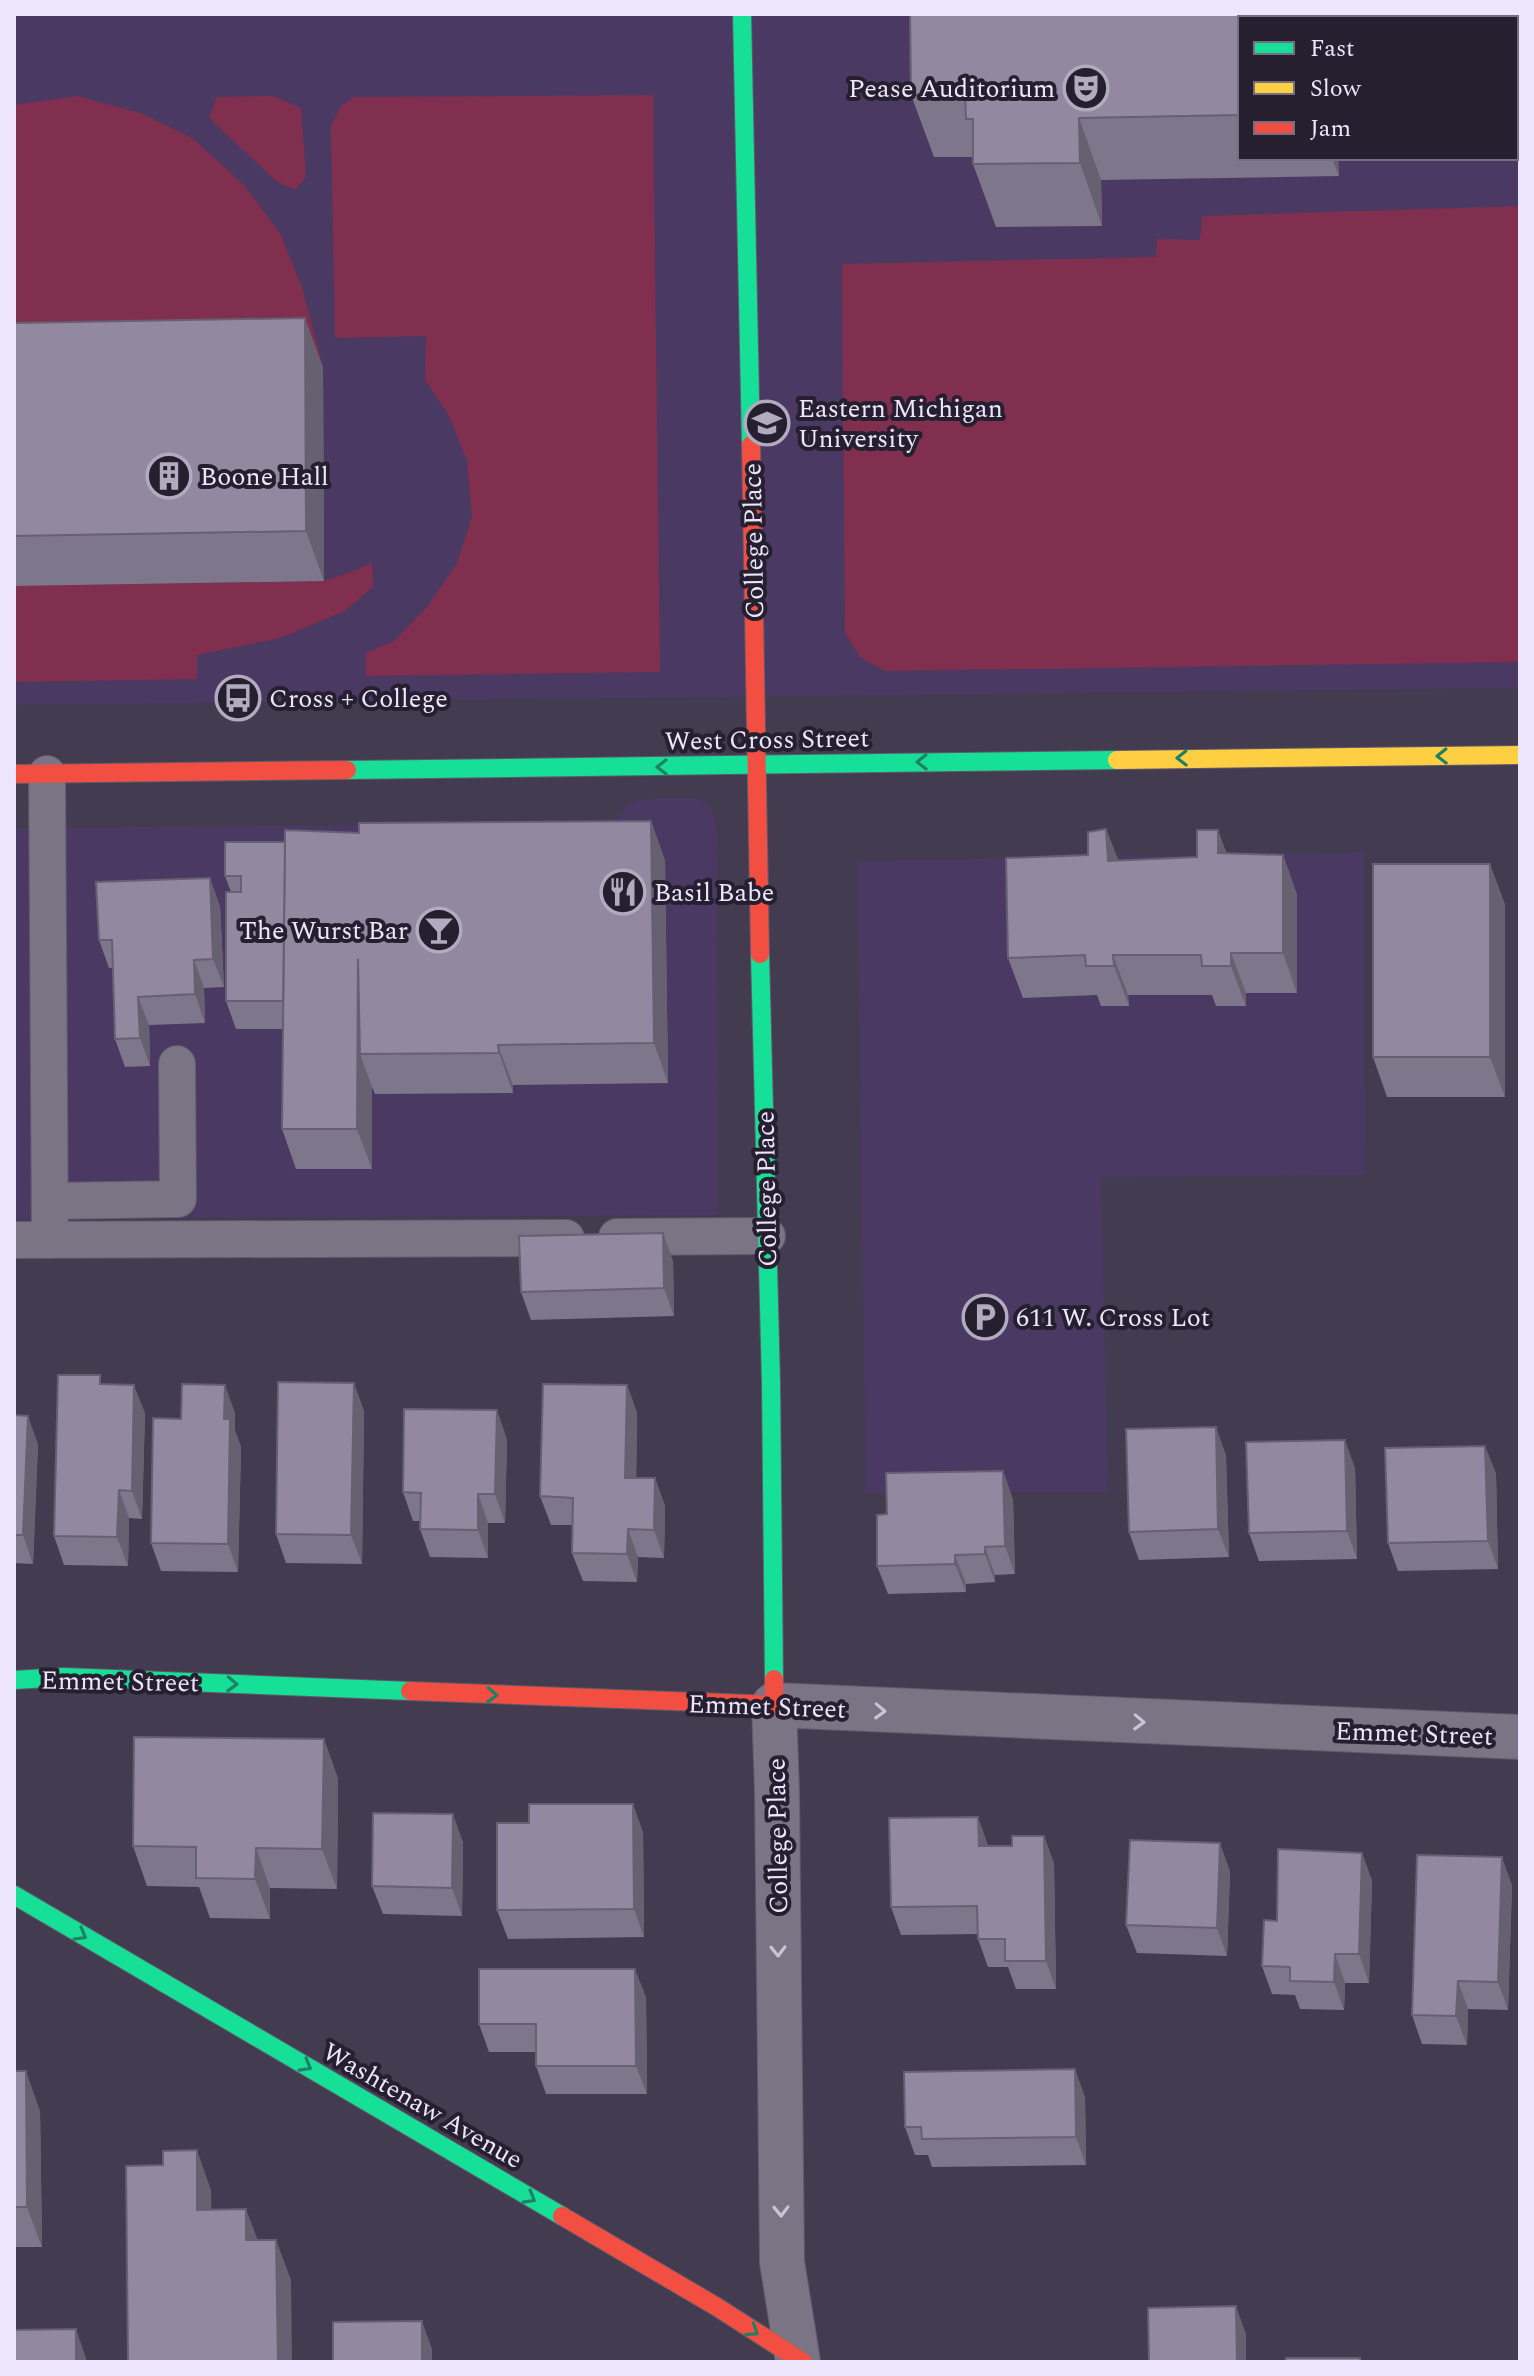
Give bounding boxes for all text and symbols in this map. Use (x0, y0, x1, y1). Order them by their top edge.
legend (1238, 16, 1518, 160)
text: Fast (1310, 31, 1355, 67)
theatre icon: Pease Auditorium (1062, 64, 1110, 112)
place label: Pease Auditorium (848, 69, 1055, 109)
text: Slow (1310, 71, 1362, 107)
text: Jam (1310, 111, 1351, 147)
place label: Eastern Michigan University (798, 389, 1003, 459)
school or university icon: Eastern Michigan University (743, 399, 791, 447)
building icon: Boone Hall (145, 452, 193, 500)
place label: Boone Hall (200, 457, 329, 497)
street label: College Place (733, 463, 775, 619)
bus stop icon: Cross + College (214, 674, 262, 722)
place label: Cross + College (269, 679, 448, 719)
street label: West Cross Street (664, 718, 870, 762)
one-way arrow (1435, 747, 1448, 765)
one-way arrow (1175, 750, 1188, 767)
one-way arrow (915, 753, 928, 770)
one-way arrow (655, 758, 668, 775)
restaurant icon: Basil Babe (599, 868, 647, 916)
place label: Basil Babe (654, 873, 774, 913)
bar icon: The Wurst Bar (415, 906, 463, 954)
place label: The Wurst Bar (239, 911, 408, 951)
street label: College Place (746, 1111, 788, 1267)
parking icon: 611 W. Cross Lot (961, 1293, 1009, 1341)
place label: 611 W. Cross Lot (1016, 1298, 1210, 1338)
street label: Emmet Street (41, 1661, 199, 1703)
one-way arrow (226, 1675, 239, 1692)
street label: Emmet Street (687, 1684, 847, 1730)
one-way arrow (486, 1686, 499, 1703)
one-way arrow (874, 1702, 887, 1719)
street label: Emmet Street (1334, 1711, 1494, 1757)
one-way arrow (1133, 1713, 1146, 1730)
street label: College Place (757, 1758, 799, 1914)
one-way arrow (72, 1925, 87, 1941)
one-way arrow (770, 1945, 787, 1958)
street label: Washtenaw Avenue (315, 2032, 530, 2180)
one-way arrow (297, 2056, 312, 2072)
one-way arrow (521, 2188, 536, 2204)
one-way arrow (772, 2205, 790, 2218)
one-way arrow (744, 2321, 759, 2336)

